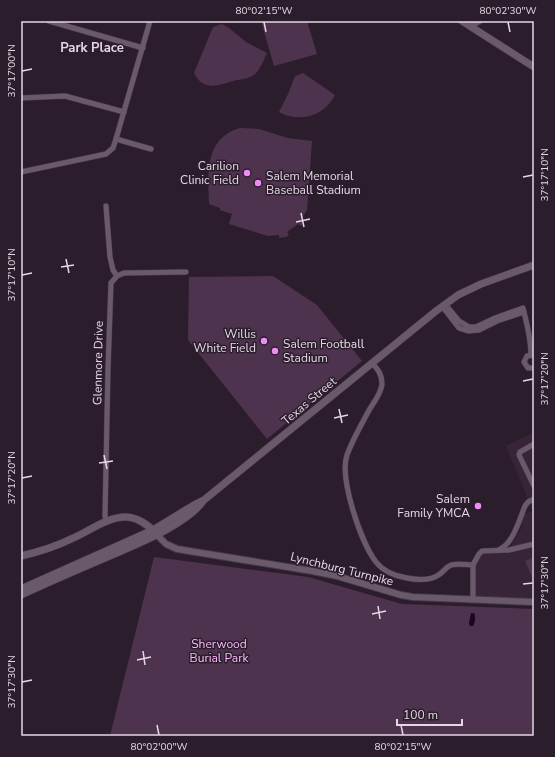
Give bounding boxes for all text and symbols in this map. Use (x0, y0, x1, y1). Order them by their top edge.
text: 80°02'15"W (236, 4, 292, 18)
text: 80°02'30"W (480, 4, 536, 18)
district label: Park Place (60, 39, 124, 57)
text: 37°17'00"N (5, 44, 19, 98)
text: 37°17'10"N (538, 148, 552, 202)
place label: Carilion Clinic Field (180, 158, 239, 188)
marker: Carilion Clinic Field (242, 168, 252, 178)
place label: Salem Memorial Baseball Stadium (266, 168, 361, 198)
marker: Salem Memorial Baseball Stadium (253, 178, 263, 188)
text: 37°17'10"N (5, 248, 19, 302)
street label: Glenmore Drive (89, 321, 107, 405)
place label: Willis White Field (193, 326, 256, 356)
marker: Willis White Field (259, 336, 269, 346)
place label: Salem Football Stadium (283, 336, 365, 366)
marker: Salem Football Stadium (270, 346, 280, 356)
text: 37°17'20"N (538, 352, 552, 406)
street label: Texas Street (278, 373, 340, 429)
text: 37°17'20"N (5, 451, 19, 505)
place label: Salem Family YMCA (397, 491, 470, 521)
marker: Salem Family YMCA (473, 501, 483, 511)
street label: Lynchburg Turnpike (289, 548, 395, 590)
text: 37°17'30"N (538, 556, 552, 610)
park label: Sherwood Burial Park (190, 636, 249, 666)
text: 37°17'30"N (5, 655, 19, 709)
scale bar (397, 701, 462, 727)
text: 100 m (403, 707, 438, 723)
text: 80°02'00"W (131, 740, 187, 754)
text: 80°02'15"W (375, 740, 431, 754)

